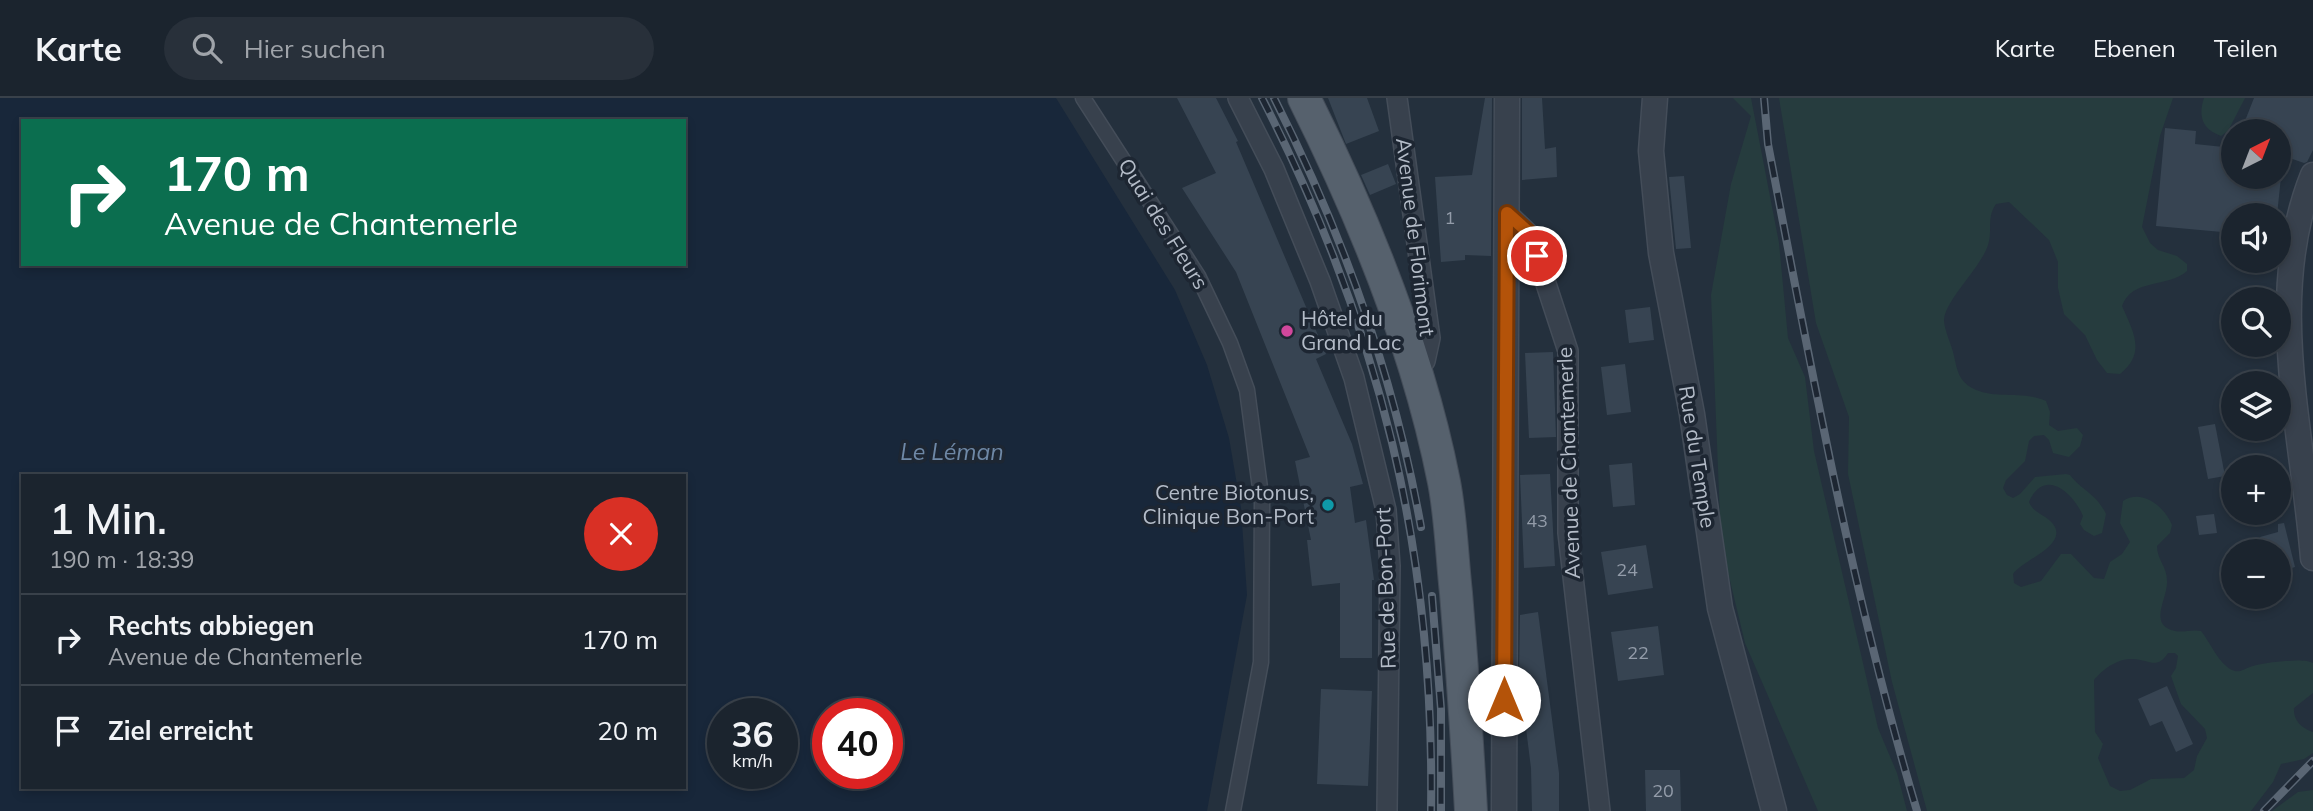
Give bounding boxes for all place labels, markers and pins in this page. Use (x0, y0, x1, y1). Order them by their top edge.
pin (1507, 226, 1567, 286)
place label: Hôtel du Grand Lac (1301, 305, 1401, 355)
marker: Hôtel du Grand Lac (1279, 323, 1295, 339)
place label: Centre Biotonus, Clinique Bon-Port (1142, 479, 1314, 529)
marker: Centre Biotonus, Clinique Bon-Port (1320, 497, 1336, 513)

